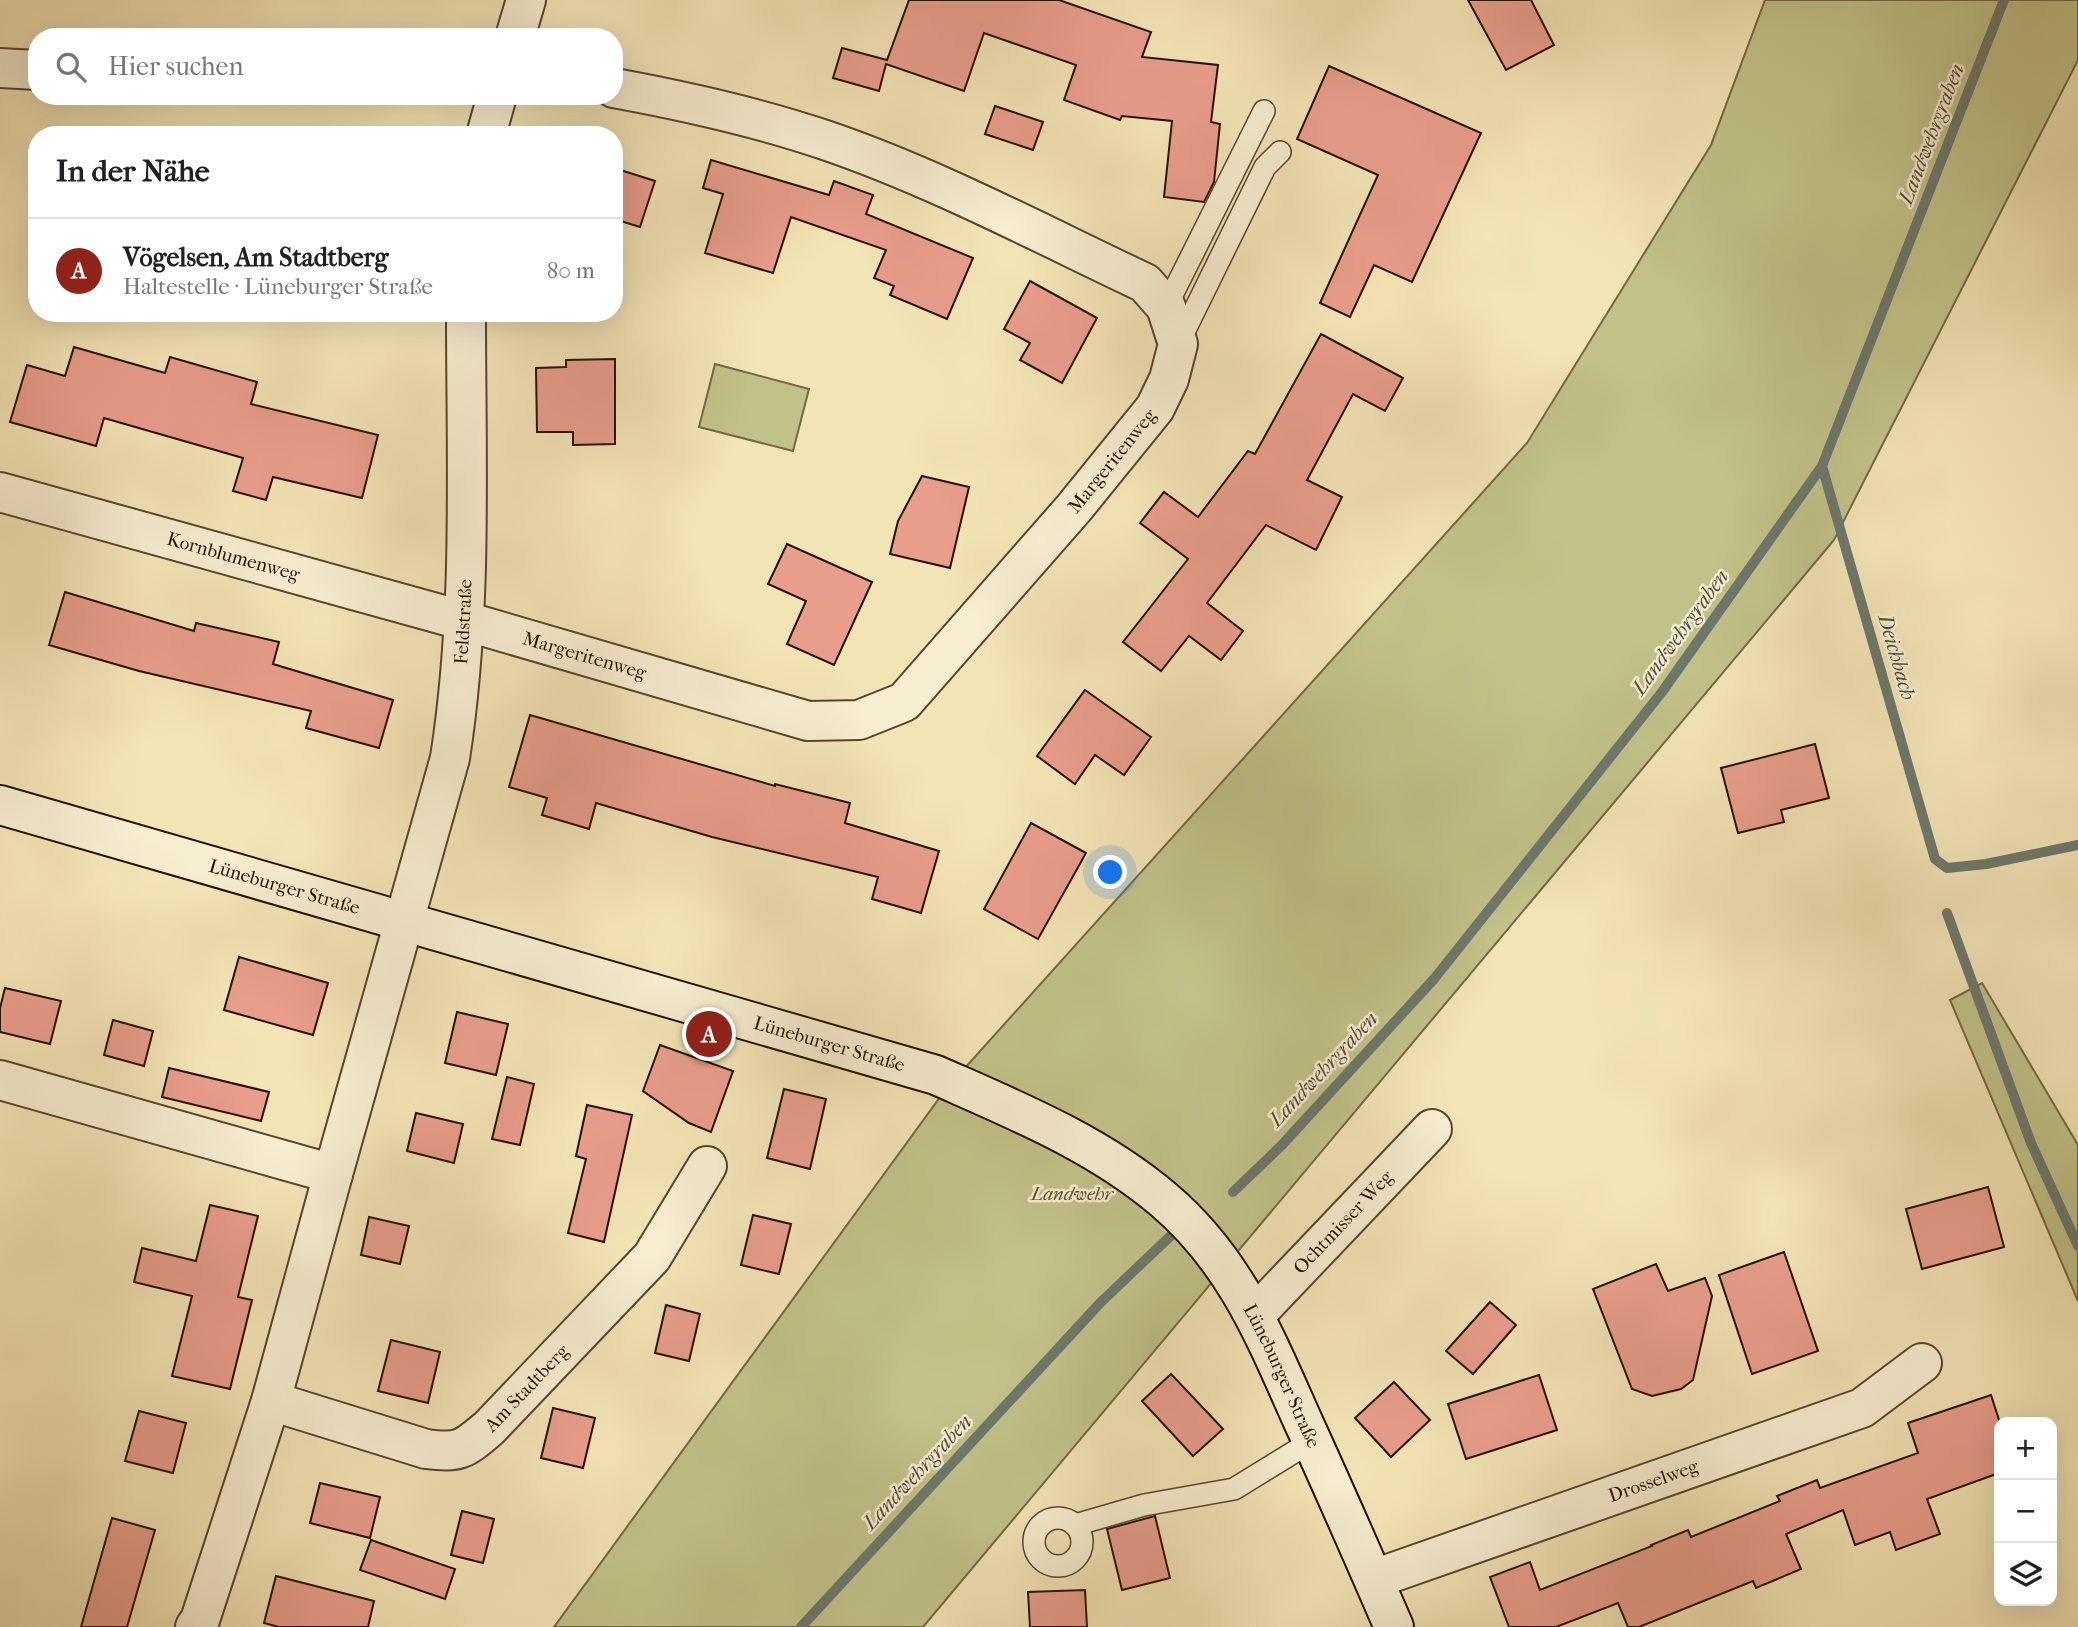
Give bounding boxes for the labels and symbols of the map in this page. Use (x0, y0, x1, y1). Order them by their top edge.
water label: Landwehrgraben (1892, 60, 1969, 209)
street label: Margeritenweg (1064, 404, 1161, 517)
street label: Kornblumenweg (164, 528, 303, 586)
water label: Landwehrgraben (1626, 565, 1733, 701)
street label: Feldstraße (450, 579, 477, 665)
water label: Deichbach (1873, 610, 1921, 703)
street label: Margeritenweg (520, 627, 650, 684)
street label: Lüneburger Straße (206, 855, 363, 919)
your location (1093, 855, 1127, 889)
water label: Landwehrgraben (1262, 1006, 1383, 1133)
pin: A (686, 1008, 732, 1060)
street label: Lüneburger Straße (751, 1012, 907, 1076)
street label: Ochtmisser Weg (1289, 1165, 1398, 1279)
park label: Landwehr (1029, 1183, 1114, 1205)
street label: Lüneburger Straße (1239, 1300, 1325, 1451)
street label: Am Stadtberg (479, 1339, 574, 1437)
water label: Landwehrgraben (856, 1409, 977, 1536)
street label: Drosselweg (1605, 1455, 1702, 1507)

